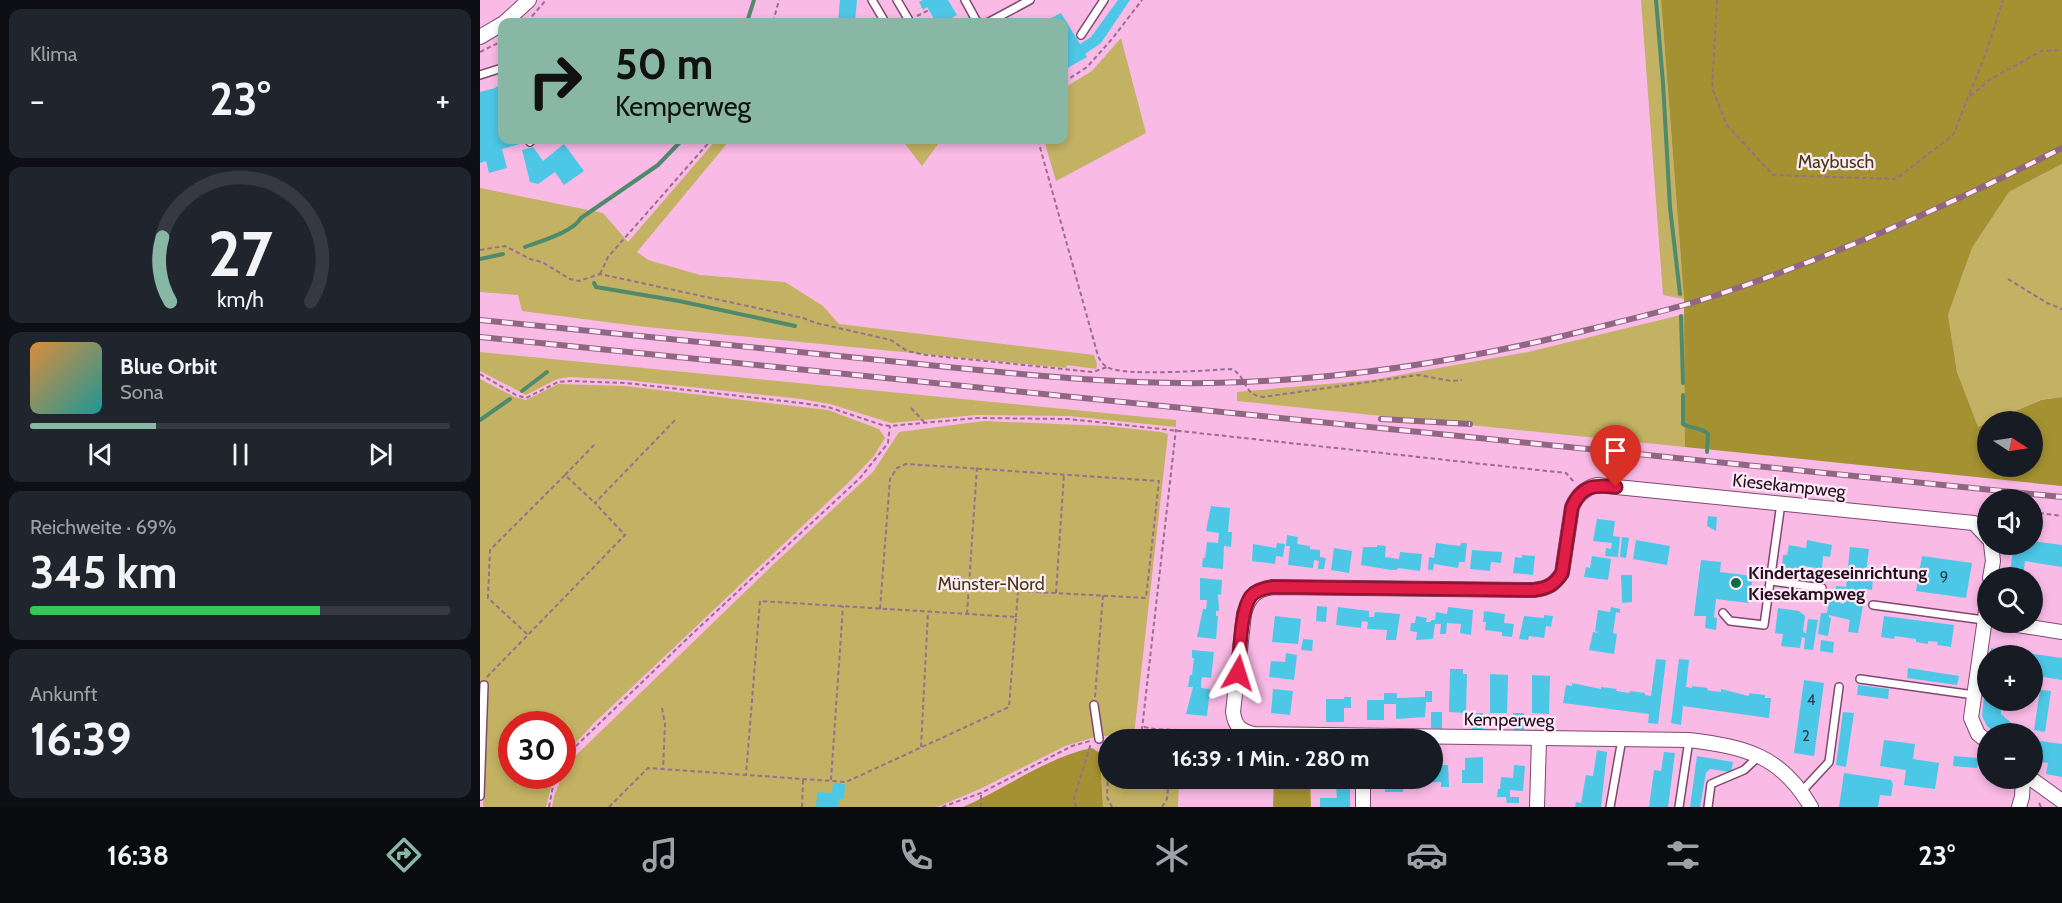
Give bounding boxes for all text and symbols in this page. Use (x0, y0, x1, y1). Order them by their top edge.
text: 50 m (615, 38, 713, 90)
text: Klima (30, 42, 77, 66)
icon: right (516, 42, 594, 120)
text: 23° (209, 72, 271, 126)
text: − (30, 80, 45, 120)
text: + (435, 80, 450, 120)
text: Kemperweg (615, 90, 751, 123)
park label: Maybusch (1798, 151, 1874, 173)
text: 27 (208, 216, 273, 292)
text: km/h (217, 287, 263, 313)
text: Blue Orbit (120, 353, 217, 380)
text: Sona (120, 380, 163, 404)
north arrow (1977, 411, 2043, 477)
map controls (1977, 411, 2043, 789)
pin (1590, 425, 1641, 487)
icon: arrive (1599, 434, 1632, 467)
icon: previous (84, 438, 117, 471)
icon: pause (224, 438, 257, 471)
icon: next (364, 438, 397, 471)
street label: Kiesekampweg (1731, 469, 1848, 503)
button: sound (1977, 489, 2043, 555)
text: Reichweite · 69% (30, 515, 176, 539)
text: 345 km (30, 545, 177, 599)
place label: Kindertageseinrichtung Kiesekampweg (1748, 562, 1927, 605)
button: search (1977, 567, 2043, 633)
house number: 9 (1940, 568, 1948, 586)
park label: Münster-Nord (937, 573, 1045, 595)
marker: Kindertageseinrichtung Kiesekampweg (1729, 576, 1743, 590)
position arrow (1206, 641, 1270, 705)
button: + (1977, 645, 2043, 711)
text: Ankunft (30, 682, 97, 706)
house number: 4 (1807, 691, 1816, 709)
street label: Kemperweg (1463, 708, 1556, 732)
speed limit sign: 30 (498, 711, 576, 789)
text: 16:39 (30, 712, 131, 766)
button: − (1977, 723, 2043, 789)
house number: 2 (1802, 727, 1810, 745)
text: 16:39 · 1 Min. · 280 m (1172, 745, 1369, 772)
icon: directions (383, 834, 425, 876)
icon: music (639, 834, 681, 876)
icon: phone (895, 834, 937, 876)
icon: climate (1151, 834, 1193, 876)
icon: car (1406, 834, 1448, 876)
icon: filters (1662, 834, 1704, 876)
text: 16:38 (107, 839, 169, 872)
text: 23° (1918, 839, 1955, 872)

